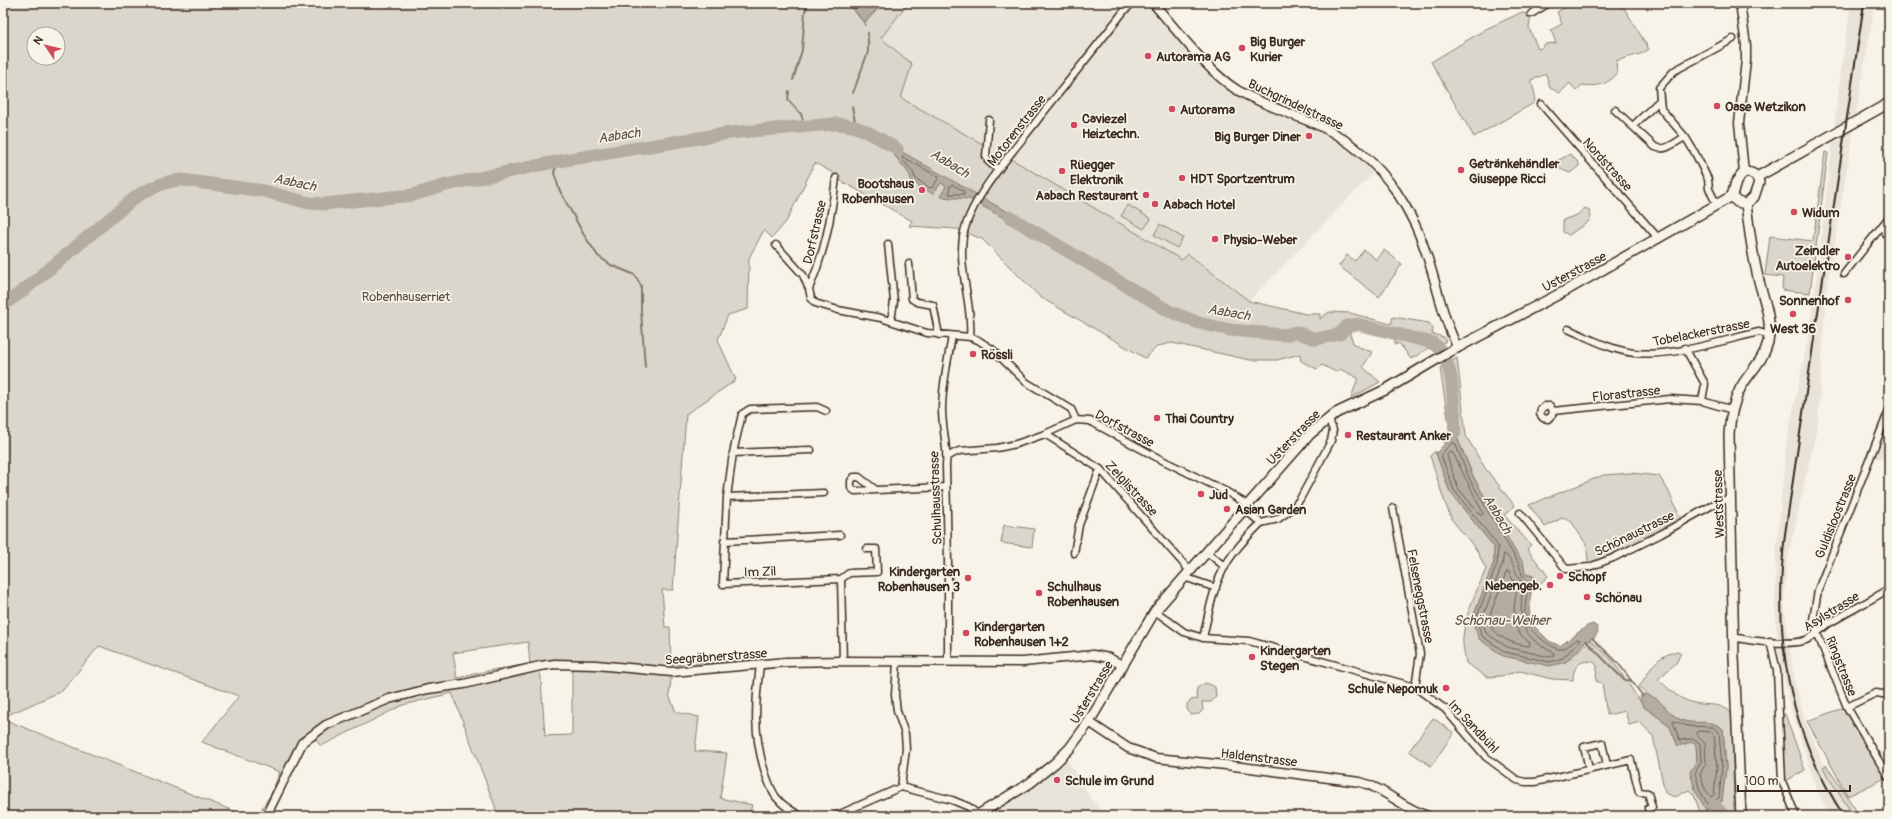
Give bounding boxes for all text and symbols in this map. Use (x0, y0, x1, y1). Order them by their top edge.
north arrow (26, 26, 66, 66)
text: N (31, 33, 46, 47)
place label: Big Burger Kurier (1250, 34, 1306, 65)
marker: Big Burger Kurier (1237, 43, 1247, 53)
place label: Autorama AG (1156, 49, 1231, 65)
marker: Autorama AG (1143, 51, 1153, 61)
street label: Buchgrindelstrasse (1245, 76, 1346, 134)
street label: Motorenstrasse (984, 91, 1050, 169)
place label: Oase Wetzikon (1725, 99, 1806, 115)
marker: Oase Wetzikon (1712, 101, 1722, 111)
place label: Autorama (1180, 102, 1235, 118)
marker: Autorama (1167, 104, 1177, 114)
place label: Caviezel Heiztechn. (1082, 111, 1140, 142)
marker: Caviezel Heiztechn. (1069, 120, 1079, 130)
water label: Aabach (597, 124, 643, 147)
place label: Big Burger Diner (1214, 129, 1301, 145)
marker: Big Burger Diner (1304, 131, 1314, 141)
street label: Nordstrasse (1579, 135, 1636, 195)
water label: Aabach (927, 145, 974, 182)
place label: Getränkehändler Giuseppe Ricci (1469, 156, 1560, 187)
place label: Rüegger Elektronik (1070, 157, 1124, 188)
marker: Getränkehändler Giuseppe Ricci (1456, 165, 1466, 175)
marker: Rüegger Elektronik (1057, 166, 1067, 176)
water label: Aabach (272, 170, 319, 196)
place label: HDT Sportzentrum (1190, 171, 1295, 187)
marker: HDT Sportzentrum (1177, 173, 1187, 183)
place label: Bootshaus Robenhausen (842, 176, 915, 207)
marker: Bootshaus Robenhausen (917, 185, 927, 195)
place label: Aabach Restaurant (1035, 188, 1139, 204)
marker: Aabach Restaurant (1141, 190, 1151, 200)
place label: Aabach Hotel (1163, 197, 1235, 213)
street label: Dorfstrasse (800, 198, 830, 266)
marker: Aabach Hotel (1150, 199, 1160, 209)
place label: Widum (1802, 205, 1840, 221)
marker: Widum (1789, 207, 1799, 217)
place label: Physio-Weber (1223, 232, 1298, 248)
marker: Physio-Weber (1210, 234, 1220, 244)
place label: Zeindler Autoelektro (1775, 243, 1840, 274)
street label: Usterstrasse (1540, 248, 1610, 295)
marker: Zeindler Autoelektro (1843, 252, 1853, 262)
park label: Robenhauserriet (362, 289, 451, 305)
place label: Sonnenhof (1779, 293, 1841, 309)
marker: Sonnenhof (1843, 295, 1853, 305)
water label: Aabach (1206, 300, 1253, 325)
marker: West 36 (1788, 309, 1798, 319)
street label: Tobelackerstrasse (1651, 316, 1752, 350)
place label: West 36 (1770, 321, 1817, 337)
place label: Rössli (981, 347, 1013, 363)
marker: Rössli (968, 349, 978, 359)
street label: Florastrasse (1591, 382, 1662, 406)
street label: Usterstrasse (1263, 406, 1324, 469)
street label: Dorfstrasse (1092, 407, 1157, 451)
place label: Thai Country (1164, 411, 1234, 427)
marker: Thai Country (1152, 413, 1162, 423)
place label: Restaurant Anker (1356, 428, 1452, 444)
marker: Restaurant Anker (1343, 430, 1353, 440)
street label: Schulhausstrasse (926, 450, 946, 545)
street label: Zelglistrasse (1102, 458, 1161, 520)
street label: Weststrasse (1710, 469, 1728, 538)
street label: Guldisloostrasse (1812, 471, 1860, 561)
place label: Jud (1209, 487, 1228, 503)
marker: Jud (1196, 489, 1206, 499)
water label: Aabach (1479, 492, 1517, 538)
place label: Asian Garden (1235, 502, 1307, 518)
marker: Asian Garden (1222, 504, 1232, 514)
street label: Schönaustrasse (1592, 507, 1678, 560)
street label: Felseneggstrasse (1403, 548, 1437, 645)
street label: Im Zil (744, 563, 776, 581)
place label: Kindergarten Robenhausen 3 (878, 564, 961, 595)
place label: Schopf (1568, 569, 1608, 585)
marker: Schopf (1555, 571, 1565, 581)
marker: Kindergarten Robenhausen 3 (963, 573, 973, 583)
place label: Nebengeb. (1485, 578, 1542, 594)
place label: Schulhaus Robenhausen (1047, 579, 1120, 610)
marker: Nebengeb. (1545, 580, 1555, 590)
marker: Schulhaus Robenhausen (1034, 588, 1044, 598)
street label: Asylstrasse (1801, 588, 1863, 635)
place label: Schönau (1595, 590, 1643, 606)
marker: Schönau (1582, 592, 1592, 602)
water label: Schönau-Weiher (1454, 612, 1552, 629)
place label: Kindergarten Robenhausen 1+2 (974, 619, 1069, 650)
marker: Kindergarten Robenhausen 1+2 (961, 628, 971, 638)
street label: Ringstrasse (1822, 634, 1861, 699)
place label: Kindergarten Stegen (1260, 643, 1332, 674)
street label: Seegräbnerstrasse (664, 645, 768, 669)
marker: Kindergarten Stegen (1247, 652, 1257, 662)
street label: Usterstrasse (1067, 658, 1117, 727)
place label: Schule Nepomuk (1347, 681, 1439, 697)
marker: Schule Nepomuk (1441, 683, 1451, 693)
street label: Im Sandbühl (1444, 697, 1502, 757)
street label: Haldenstrasse (1220, 745, 1299, 771)
scale bar (1738, 767, 1850, 793)
place label: Schule im Grund (1065, 773, 1154, 789)
text: 100 m (1744, 774, 1779, 789)
marker: Schule im Grund (1052, 775, 1062, 785)

